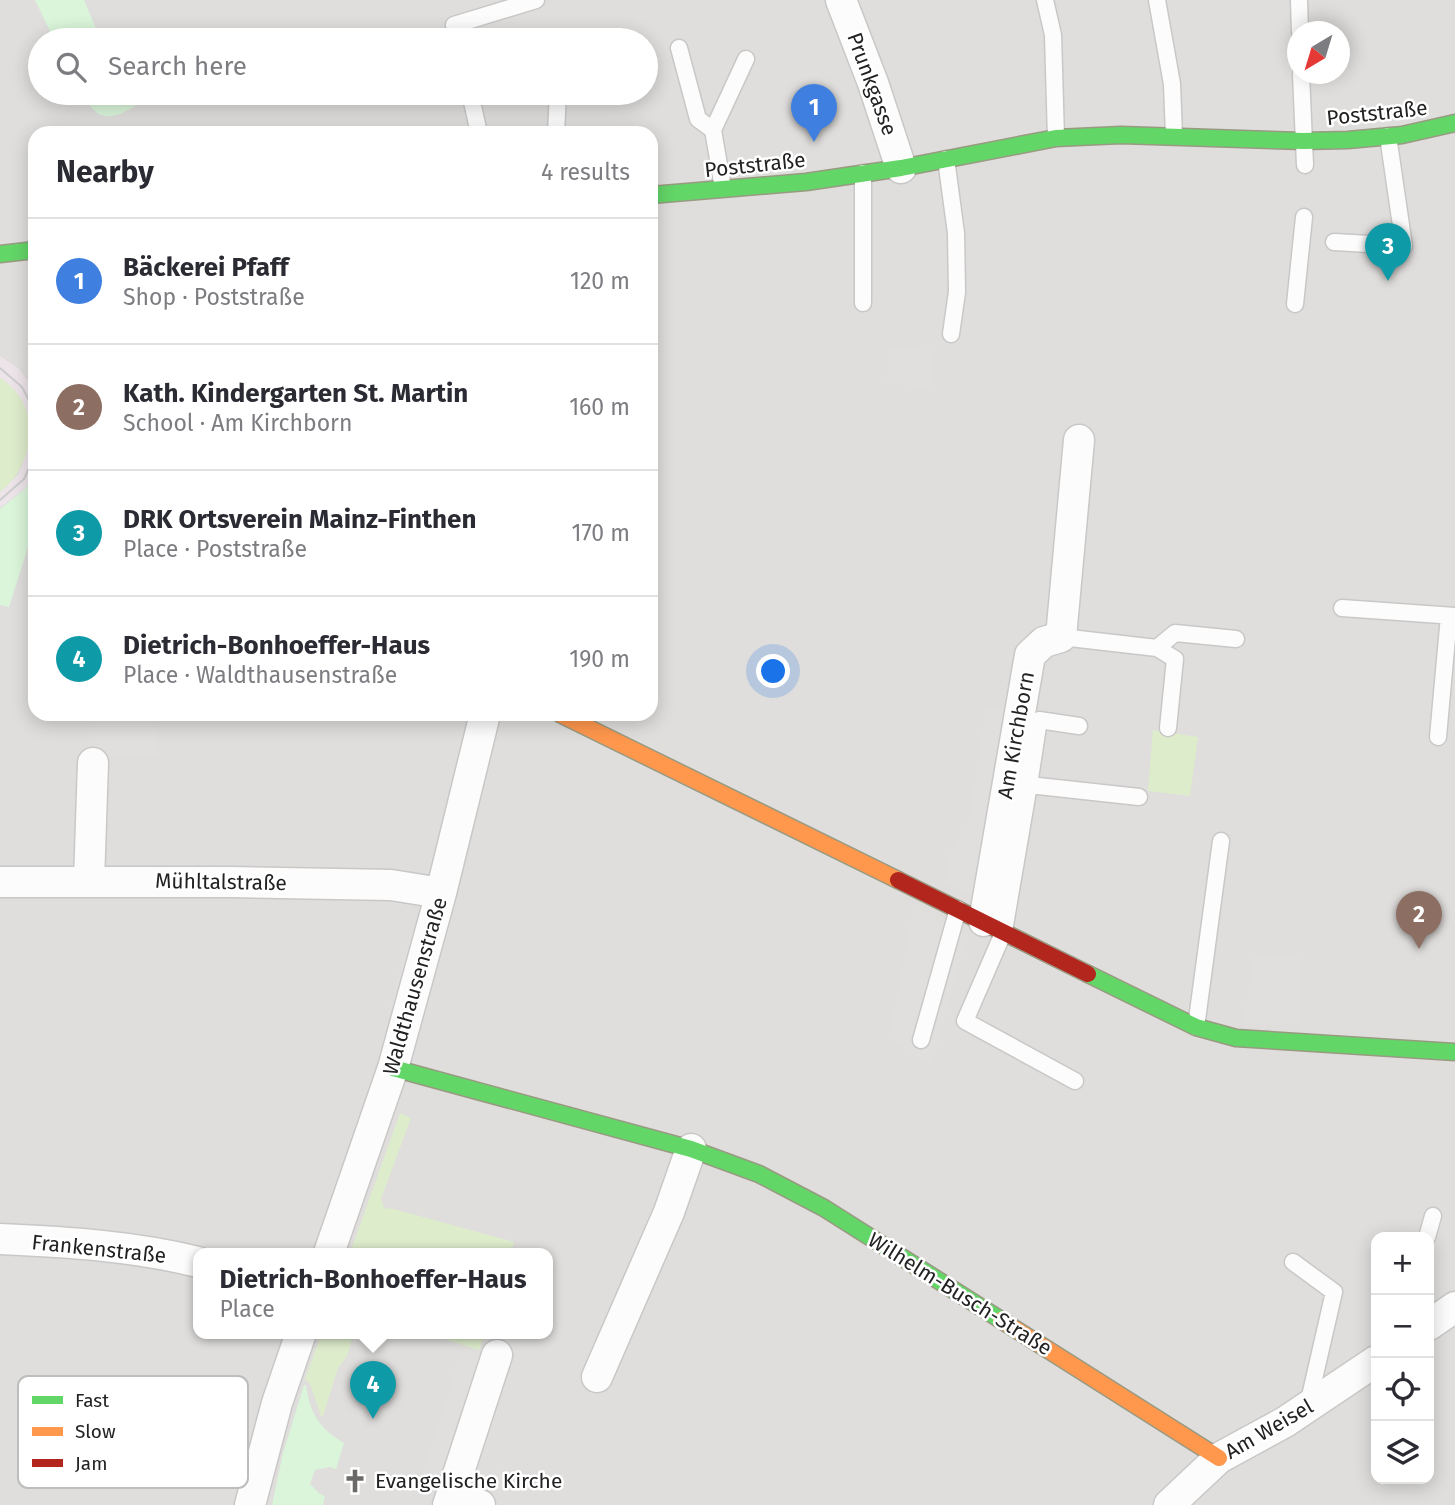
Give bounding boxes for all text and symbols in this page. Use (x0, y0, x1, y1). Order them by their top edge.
north arrow (1287, 21, 1350, 84)
search box (28, 28, 658, 105)
street label: Prunkgasse (841, 29, 903, 139)
icon: search (52, 48, 90, 86)
text: Search here (108, 51, 247, 82)
pin: 1 (791, 84, 837, 142)
street label: Poststraße (1325, 95, 1429, 131)
street label: Poststraße (703, 147, 807, 183)
text: Nearby (56, 154, 154, 190)
text: 4 results (541, 158, 630, 186)
pin: 3 (1365, 223, 1411, 281)
text: Bäckerei Pfaff (123, 252, 288, 283)
text: 1 (74, 267, 84, 295)
text: 120 m (570, 267, 630, 295)
text: Shop · Poststraße (123, 283, 305, 311)
text: Kath. Kindergarten St. Martin (123, 378, 468, 409)
text: 2 (73, 393, 85, 421)
text: 160 m (569, 393, 630, 421)
text: School · Am Kirchborn (123, 409, 352, 437)
text: DRK Ortsverein Mainz-Finthen (123, 504, 476, 535)
text: 3 (73, 519, 85, 547)
text: 170 m (571, 519, 630, 547)
text: Place · Poststraße (123, 535, 307, 563)
text: Dietrich-Bonhoeffer-Haus (123, 630, 430, 661)
text: 4 (73, 645, 86, 673)
text: 190 m (569, 645, 630, 673)
your location (756, 654, 790, 688)
text: Place · Waldthausenstraße (123, 661, 397, 689)
street label: Am Kirchborn (992, 669, 1040, 801)
street label: Mühltalstraße (155, 868, 287, 896)
pin: 2 (1396, 891, 1442, 949)
street label: Waldthausenstraße (377, 894, 453, 1078)
street label: Wilhelm-Busch-Straße (863, 1227, 1057, 1361)
street label: Frankenstraße (30, 1229, 168, 1269)
map controls (1371, 1232, 1434, 1484)
button: + (1371, 1232, 1434, 1295)
popup (193, 1248, 553, 1339)
text: Dietrich-Bonhoeffer-Haus (219, 1264, 527, 1295)
text: Place (219, 1295, 275, 1323)
button: − (1371, 1295, 1434, 1358)
button: locate (1371, 1358, 1434, 1421)
pin: 4 (350, 1361, 396, 1419)
legend (18, 1376, 248, 1488)
text: Fast (75, 1389, 109, 1412)
street label: Am Weisel (1220, 1393, 1318, 1465)
text: Slow (75, 1420, 116, 1443)
button: layers (1371, 1421, 1434, 1484)
text: Jam (75, 1452, 107, 1475)
church icon: Evangelische Kirche (341, 1467, 369, 1495)
place label: Evangelische Kirche (375, 1468, 562, 1494)

